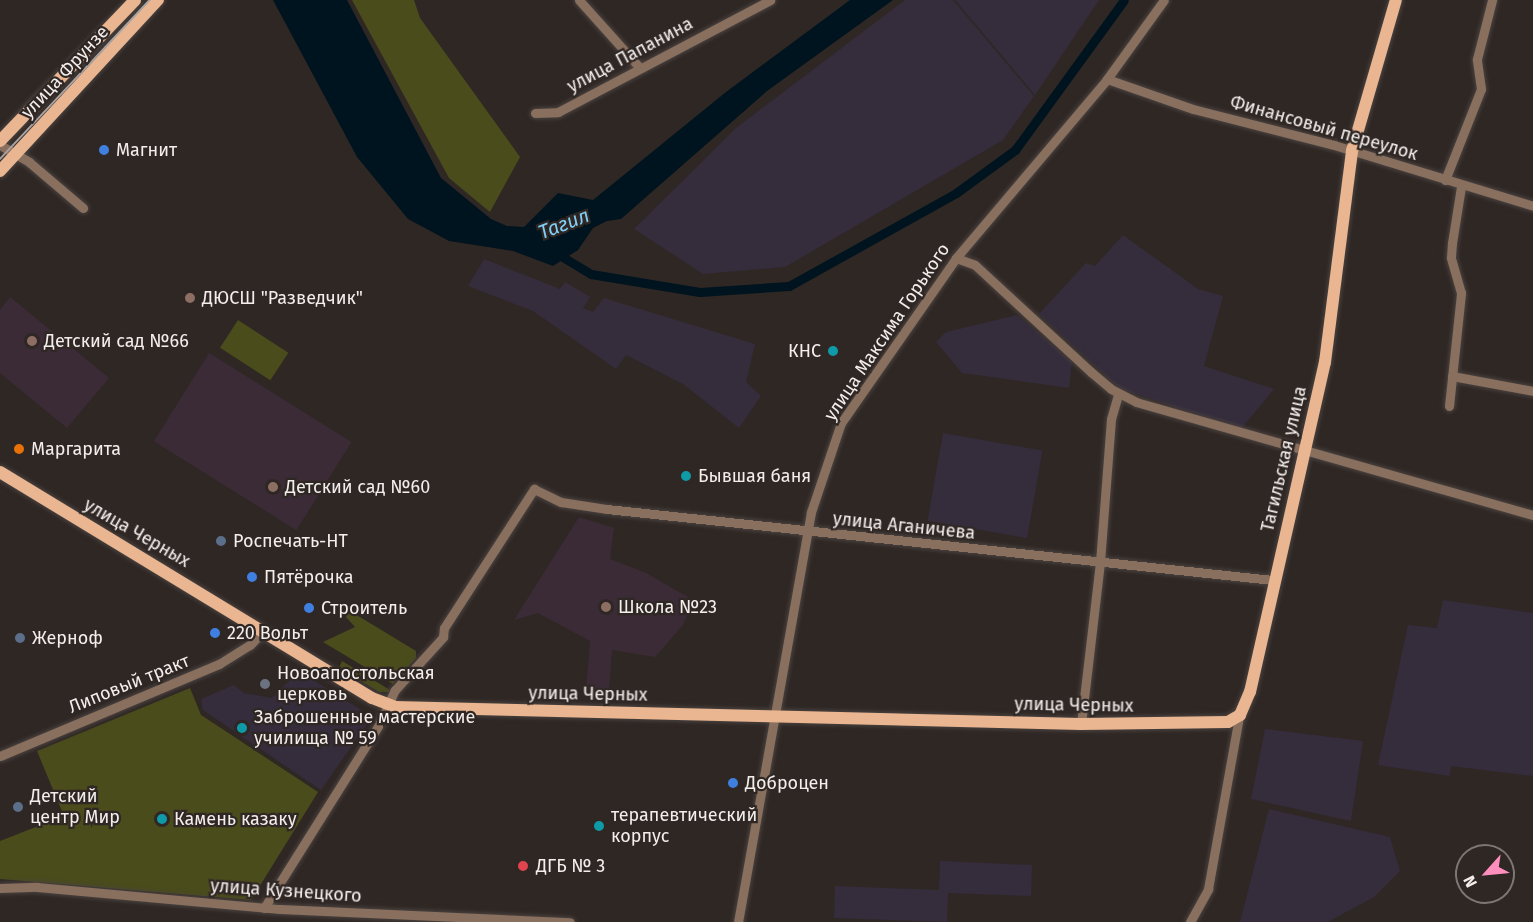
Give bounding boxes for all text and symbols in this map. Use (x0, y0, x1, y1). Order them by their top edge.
street label: улица Папанина (563, 13, 697, 97)
street label: улица Фрунзе (17, 21, 113, 123)
street label: Финансовый переулок (1228, 91, 1420, 165)
place label: Магнит (116, 139, 177, 161)
marker: Магнит (97, 143, 111, 157)
water label: Тагил (535, 203, 593, 245)
street label: улица Максима Горького (820, 239, 954, 425)
place label: ДЮСШ "Разведчик" (202, 287, 363, 309)
marker: ДЮСШ "Разведчик" (183, 291, 197, 305)
place label: Детский сад №66 (44, 330, 189, 352)
marker: Детский сад №66 (25, 334, 39, 348)
place label: КНС (788, 340, 821, 362)
marker: КНС (826, 344, 840, 358)
street label: Тагильская улица (1257, 384, 1311, 534)
place label: Маргарита (31, 438, 121, 460)
marker: Маргарита (12, 442, 26, 456)
place label: Бывшая баня (698, 465, 811, 487)
marker: Бывшая баня (679, 469, 693, 483)
place label: Детский сад №60 (285, 476, 430, 498)
marker: Детский сад №60 (266, 480, 280, 494)
street label: улица Черных (80, 494, 194, 572)
street label: улица Аганичева (832, 508, 976, 544)
place label: Роспечать-НТ (233, 530, 348, 552)
marker: Роспечать-НТ (214, 534, 228, 548)
place label: Пятёрочка (264, 566, 354, 588)
marker: Пятёрочка (245, 570, 259, 584)
place label: Школа №23 (618, 596, 717, 618)
place label: Строитель (321, 597, 407, 619)
marker: Школа №23 (599, 600, 613, 614)
marker: Строитель (302, 601, 316, 615)
place label: 220 Вольт (227, 622, 308, 644)
marker: 220 Вольт (208, 626, 222, 640)
place label: Жерноф (32, 627, 103, 649)
marker: Жерноф (13, 631, 27, 645)
street label: Липовый тракт (65, 650, 193, 718)
place label: Новоапостольская церковь (277, 663, 435, 706)
marker: Новоапостольская церковь (258, 677, 272, 691)
street label: улица Черных (528, 682, 648, 706)
street label: улица Черных (1014, 693, 1134, 717)
place label: Заброшенные мастерские училища № 59 (254, 707, 475, 750)
marker: Заброшенные мастерские училища № 59 (235, 721, 249, 735)
place label: Доброцен (745, 772, 829, 794)
marker: Доброцен (726, 776, 740, 790)
place label: Детский центр Мир (30, 786, 120, 828)
marker: Детский центр Мир (11, 800, 25, 814)
place label: терапевтический корпус (611, 805, 757, 848)
place label: Камень казаку (174, 808, 297, 830)
marker: Камень казаку (155, 812, 169, 826)
marker: терапевтический корпус (592, 819, 606, 833)
north arrow (1455, 844, 1515, 904)
place label: ДГБ № 3 (536, 855, 605, 877)
marker: ДГБ № 3 (514, 857, 532, 875)
text: N (1459, 872, 1481, 891)
street label: улица Кузнецкого (210, 875, 362, 907)

